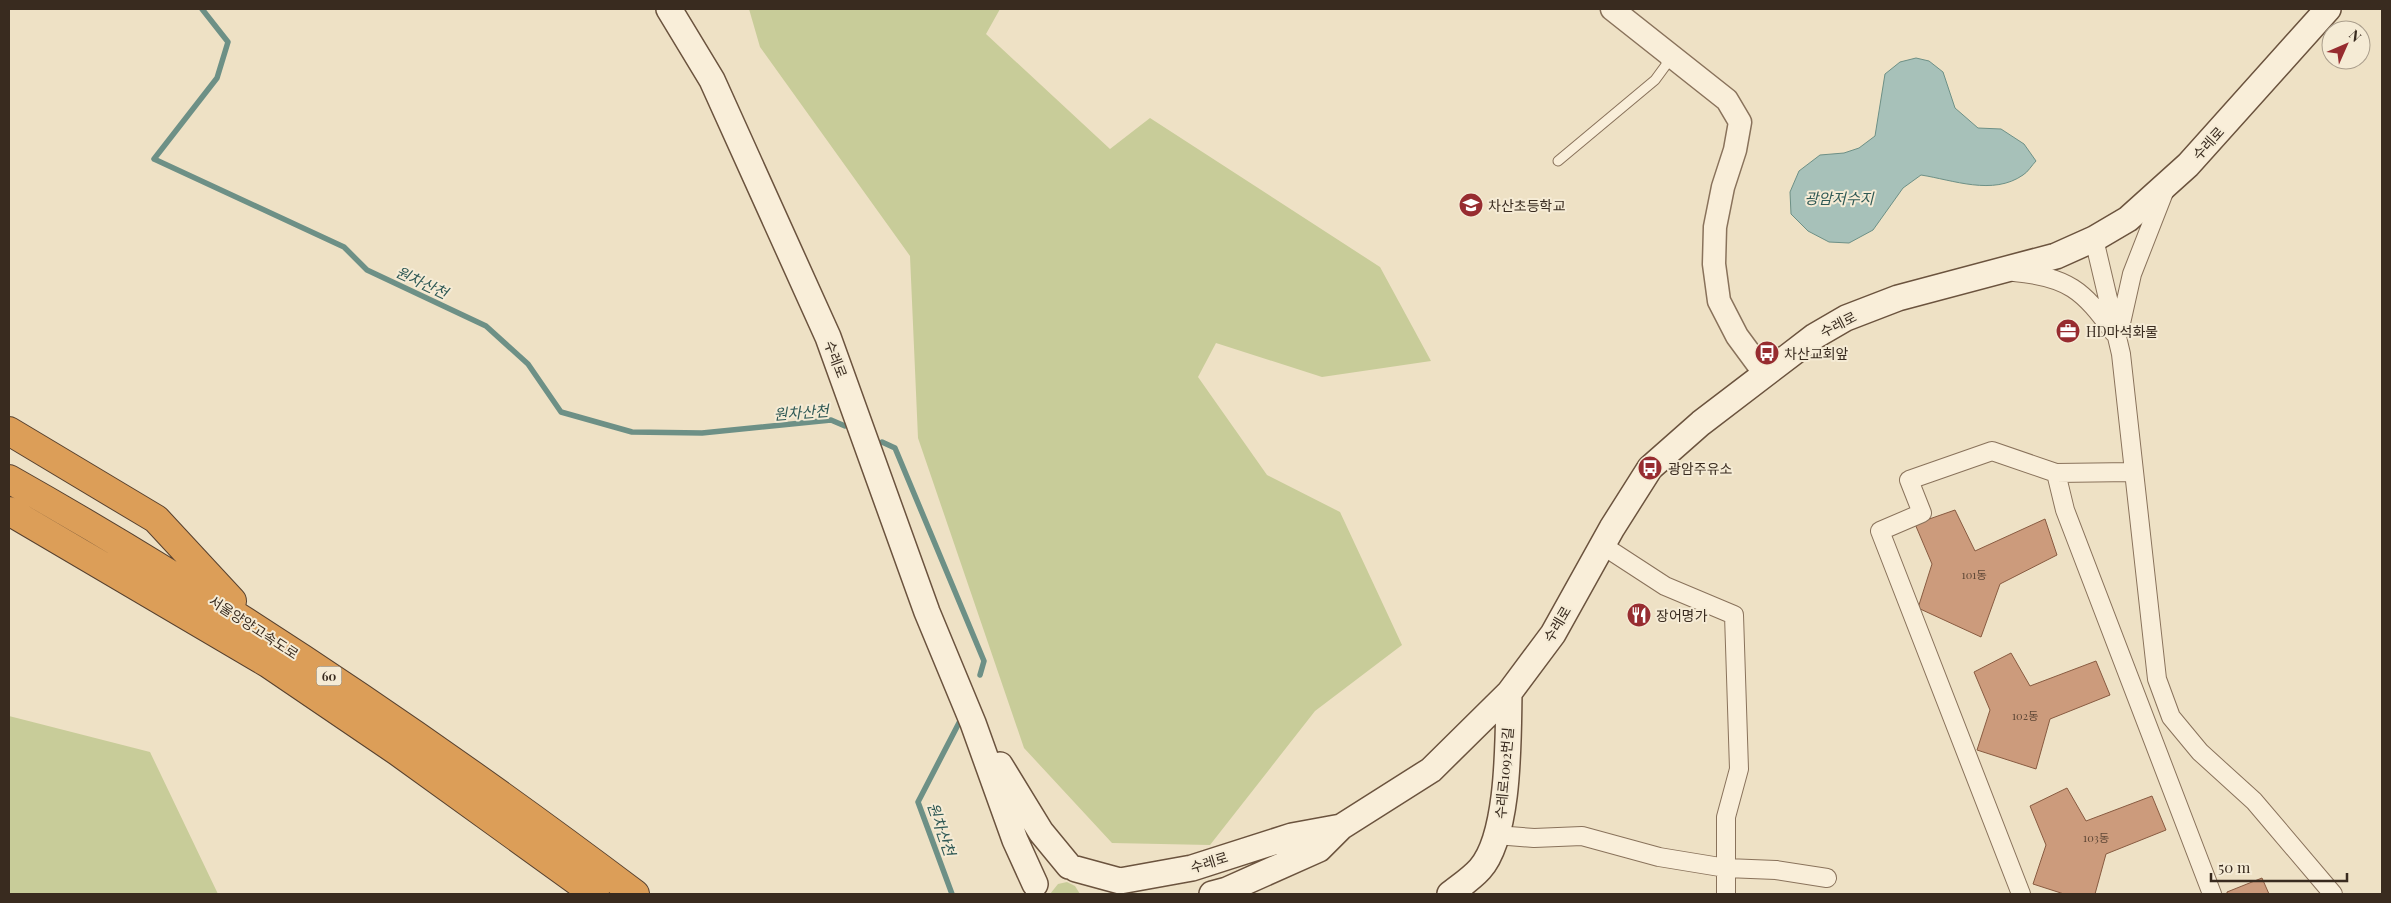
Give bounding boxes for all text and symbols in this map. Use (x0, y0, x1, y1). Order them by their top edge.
north arrow (2321, 20, 2371, 70)
text: N (2345, 25, 2366, 46)
street label: 수레로 (2188, 122, 2228, 164)
water label: 광암저수지 (1804, 188, 1875, 208)
school or university icon: 차산초등학교 (1458, 192, 1484, 218)
place label: 차산초등학교 (1488, 196, 1565, 215)
water label: 원차산천 (393, 261, 453, 304)
street label: 수레로 (1816, 307, 1860, 341)
office icon: HD마석화물 (2055, 318, 2081, 344)
place label: HD마석화물 (2086, 322, 2158, 341)
street label: 수레로 (820, 338, 852, 381)
bus stop icon: 차산교회앞 (1754, 340, 1780, 366)
place label: 차산교회앞 (1784, 344, 1849, 363)
water label: 원차산천 (773, 400, 831, 424)
bus stop icon: 광암주유소 (1637, 455, 1663, 481)
place label: 광암주유소 (1668, 459, 1733, 478)
house number: 101동 (1962, 567, 1986, 582)
street label: 서울양양고속도로 (206, 591, 302, 663)
street label: 수레로 (1539, 602, 1575, 645)
restaurant icon: 장어명가 (1626, 602, 1652, 628)
place label: 장어명가 (1656, 606, 1708, 625)
road number: 60 (316, 666, 342, 686)
house number: 102동 (2012, 708, 2038, 723)
street label: 수레로1092번길 (1491, 726, 1517, 820)
water label: 원차산천 (924, 800, 961, 860)
house number: 103동 (2083, 830, 2109, 845)
street label: 수레로 (1188, 847, 1230, 877)
scale bar (2211, 850, 2347, 882)
text: 50 m (2218, 857, 2251, 877)

